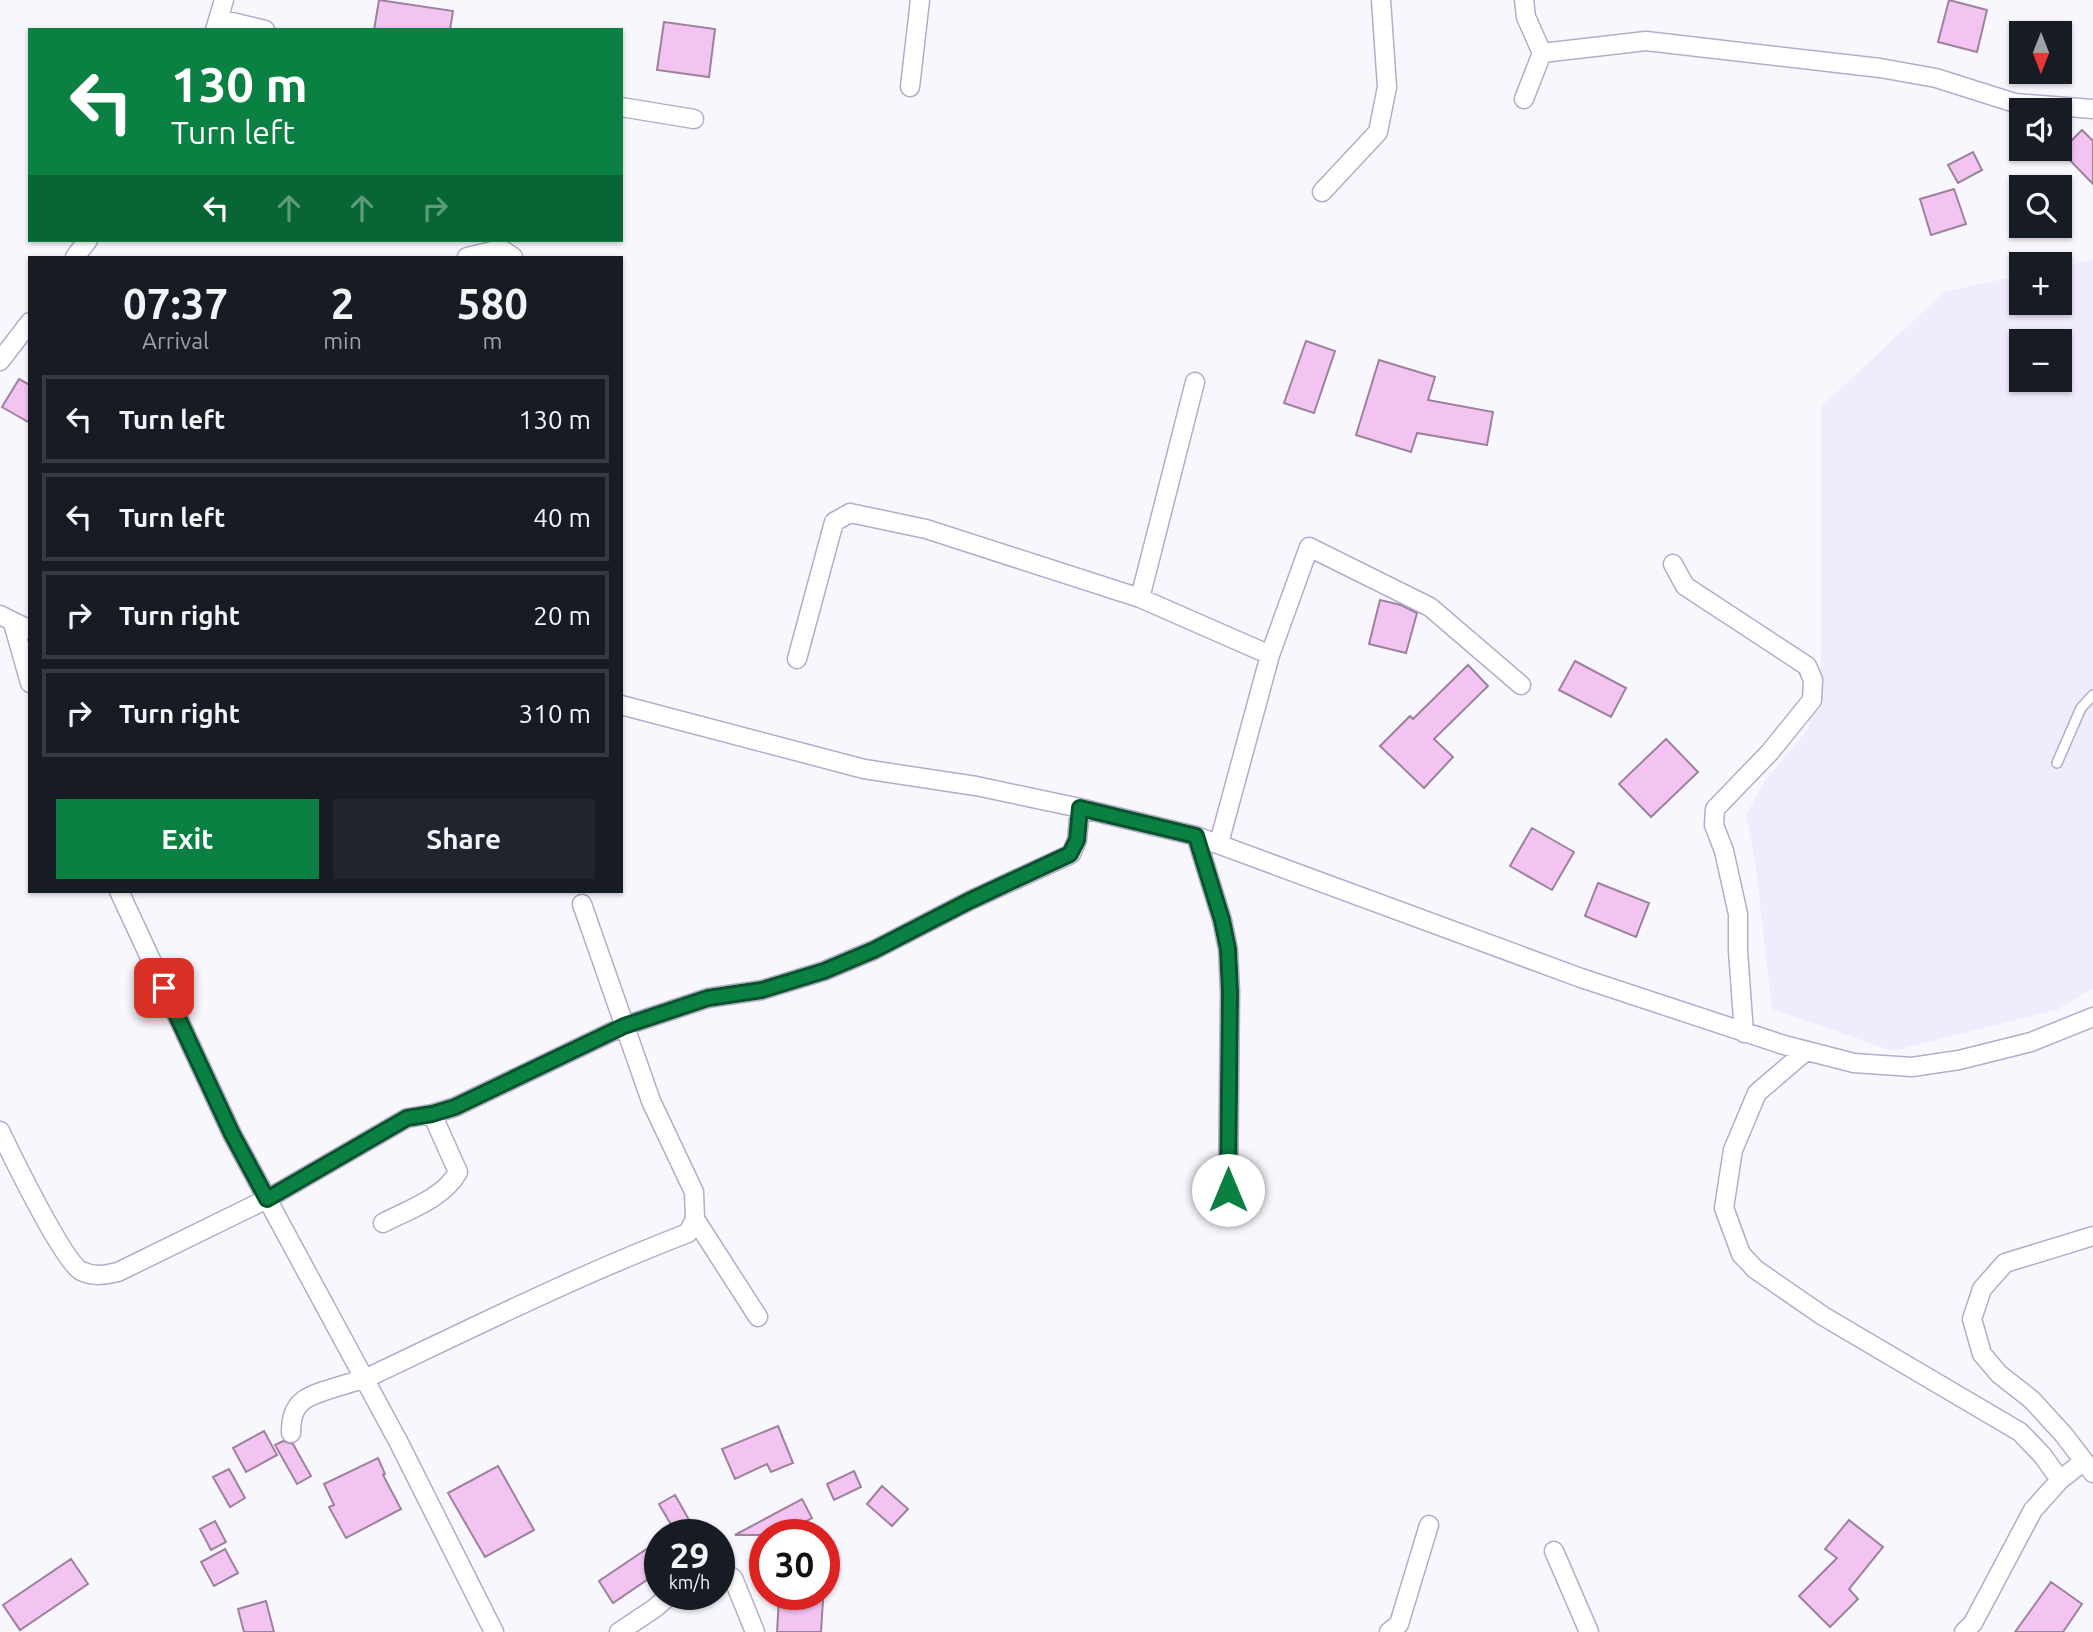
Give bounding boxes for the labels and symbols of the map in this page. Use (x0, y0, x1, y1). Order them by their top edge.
north arrow (2009, 21, 2072, 84)
pin (134, 958, 194, 1018)
position arrow (1191, 1153, 1265, 1227)
speed limit sign: 30 (749, 1519, 840, 1610)

